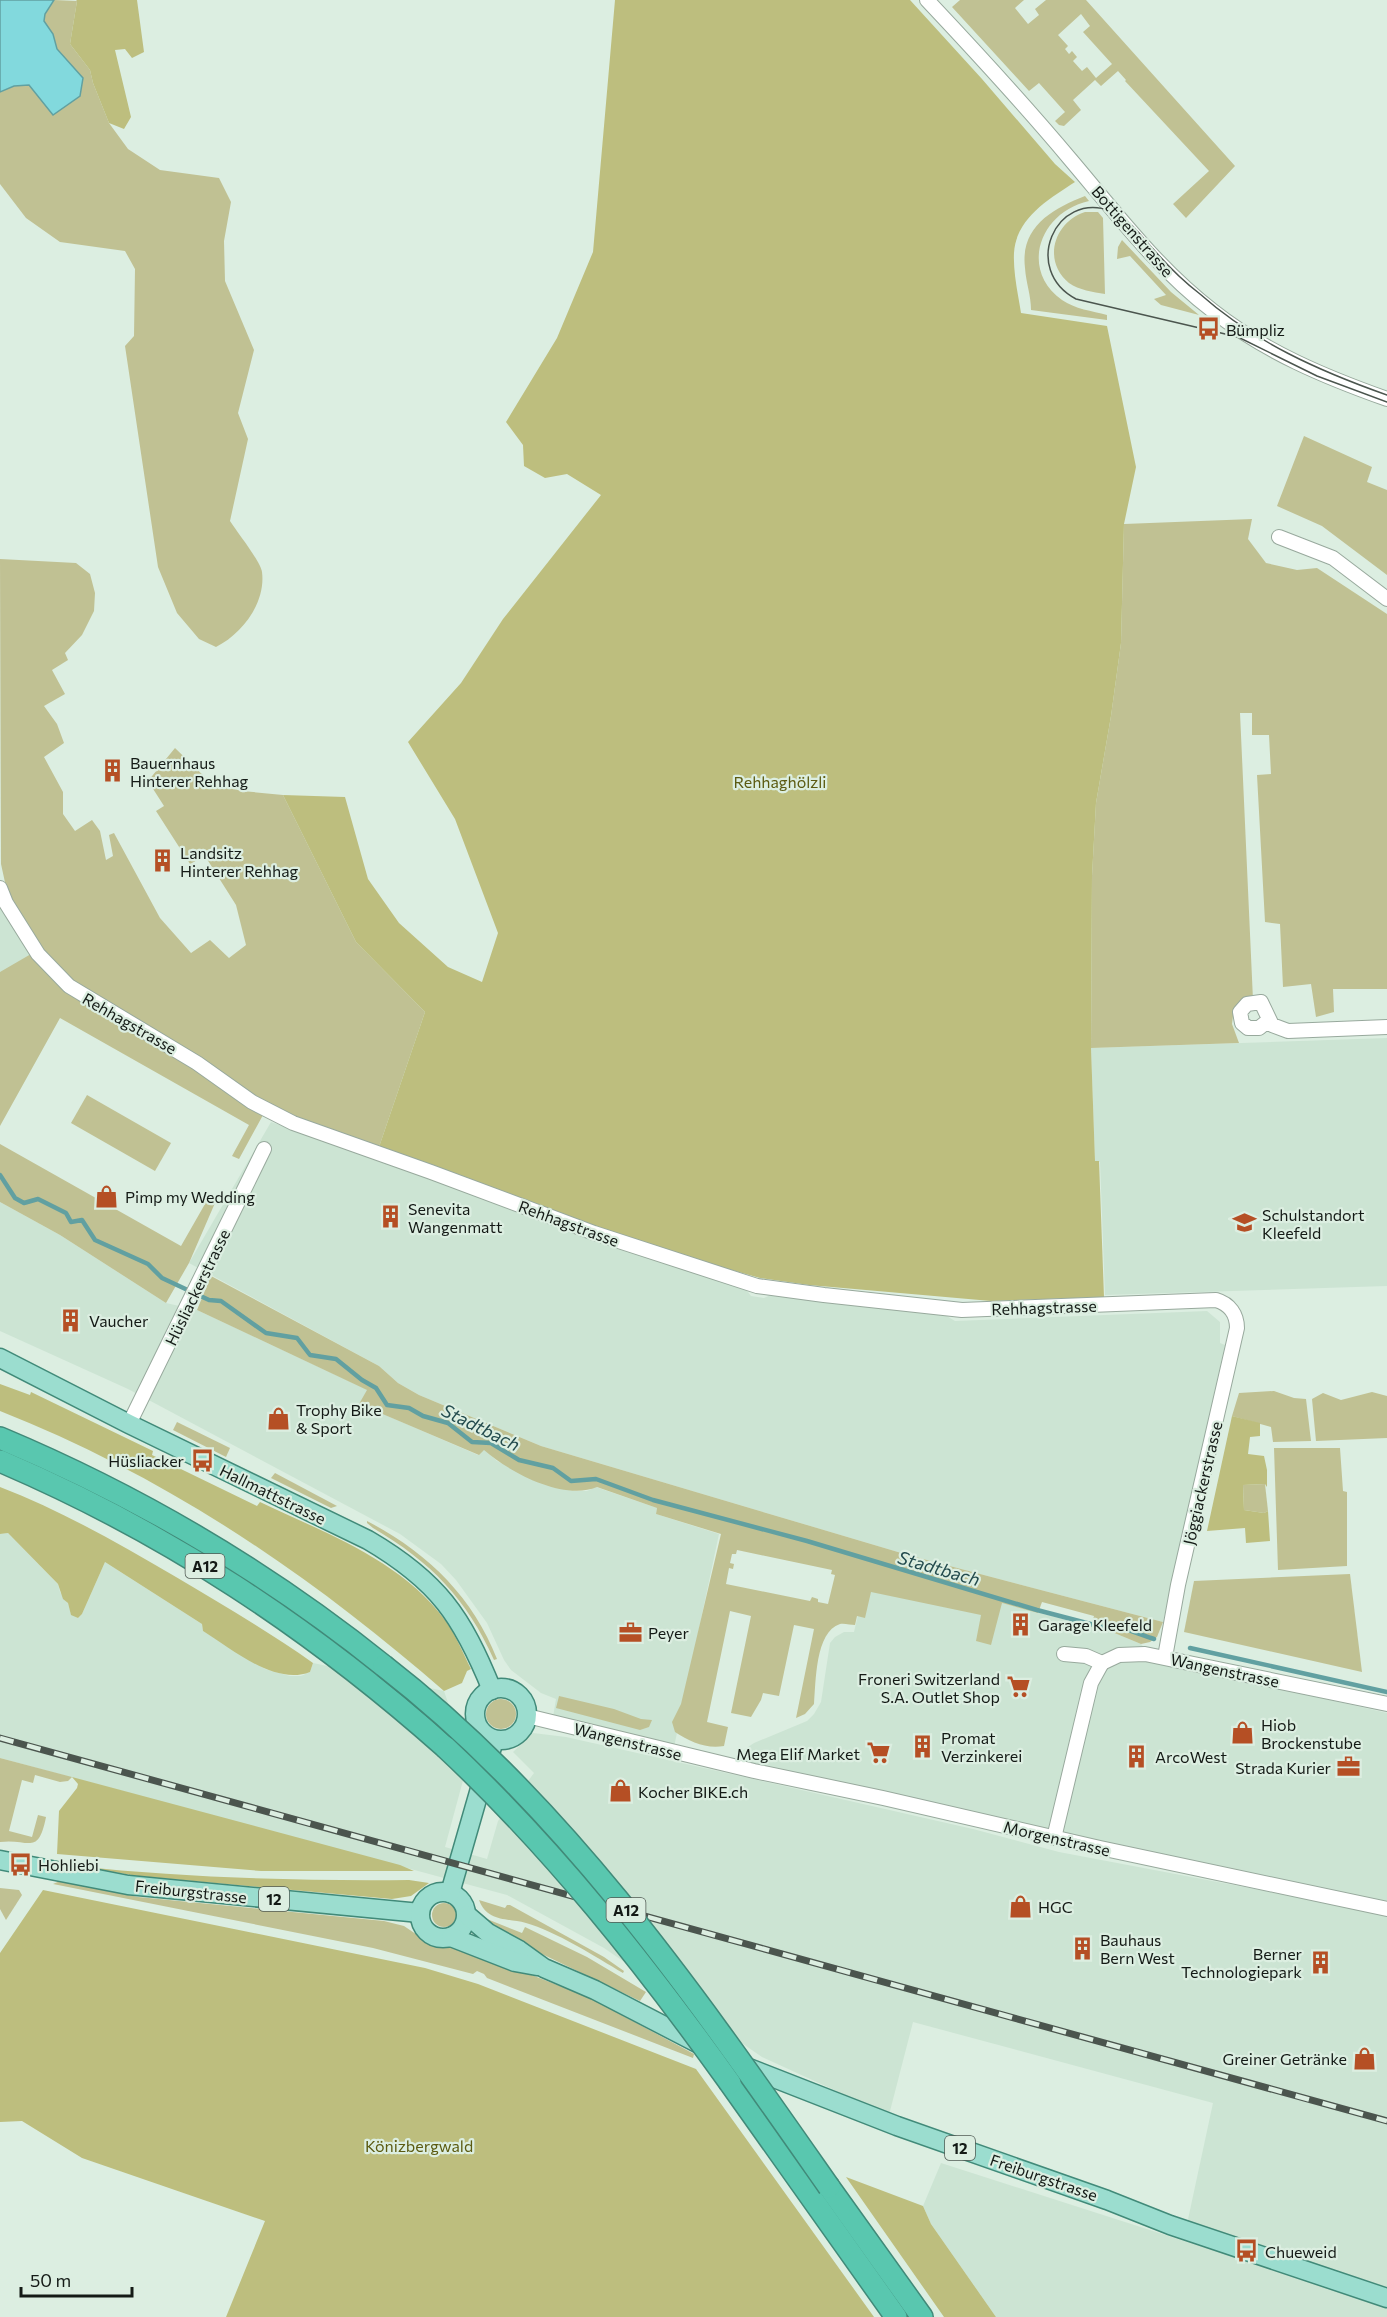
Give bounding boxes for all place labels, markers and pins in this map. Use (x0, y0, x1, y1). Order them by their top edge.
bus stop icon: Bümpliz (1195, 316, 1221, 342)
place label: Bümpliz (1226, 320, 1285, 339)
place label: Bauernhaus Hinterer Rehhag (130, 753, 249, 790)
building icon: Bauernhaus Hinterer Rehhag (99, 758, 125, 784)
place label: Landsitz Hinterer Rehhag (180, 843, 299, 880)
building icon: Landsitz Hinterer Rehhag (149, 848, 175, 874)
shop icon: Pimp my Wedding (94, 1183, 120, 1209)
place label: Pimp my Wedding (125, 1187, 255, 1206)
place label: Senevita Wangenmatt (408, 1199, 503, 1236)
building icon: Senevita Wangenmatt (377, 1204, 403, 1230)
place label: Schulstandort Kleefeld (1262, 1205, 1365, 1242)
school or university icon: Schulstandort Kleefeld (1231, 1210, 1257, 1236)
building icon: Vaucher (58, 1307, 84, 1333)
place label: Vaucher (89, 1311, 149, 1330)
place label: Trophy Bike & Sport (296, 1400, 382, 1437)
shop icon: Trophy Bike & Sport (265, 1405, 291, 1431)
bus stop icon: Hüsliacker (189, 1447, 215, 1473)
place label: Hüsliacker (108, 1451, 185, 1470)
building icon: Garage Kleefeld (1007, 1611, 1033, 1637)
place label: Garage Kleefeld (1038, 1615, 1152, 1634)
office icon: Peyer (617, 1619, 643, 1645)
place label: Peyer (648, 1623, 689, 1642)
place label: Froneri Switzerland S.A. Outlet Shop (858, 1669, 1000, 1706)
supermarket icon: Froneri Switzerland S.A. Outlet Shop (1005, 1674, 1031, 1700)
place label: Hiob Brockenstube (1261, 1715, 1361, 1752)
shop icon: Hiob Brockenstube (1230, 1720, 1256, 1746)
place label: Promat Verzinkerei (941, 1728, 1022, 1765)
building icon: Promat Verzinkerei (910, 1733, 936, 1759)
supermarket icon: Mega Elif Market (865, 1740, 891, 1766)
building icon: ArcoWest (1124, 1743, 1150, 1769)
place label: Mega Elif Market (736, 1744, 860, 1763)
place label: ArcoWest (1155, 1747, 1228, 1766)
office icon: Strada Kurier (1336, 1754, 1362, 1780)
place label: Strada Kurier (1235, 1758, 1332, 1777)
shop icon: Kocher BIKE.ch (607, 1778, 633, 1804)
place label: Kocher BIKE.ch (638, 1782, 748, 1801)
bus stop icon: Hohliebi (7, 1851, 33, 1877)
place label: Hohliebi (38, 1855, 99, 1874)
shop icon: HGC (1007, 1893, 1033, 1919)
place label: HGC (1038, 1897, 1073, 1916)
place label: Bauhaus Bern West (1100, 1930, 1175, 1967)
building icon: Bauhaus Bern West (1069, 1935, 1095, 1961)
place label: Berner Technologiepark (1181, 1944, 1303, 1981)
building icon: Berner Technologiepark (1307, 1949, 1333, 1975)
shop icon: Greiner Getränke (1352, 2045, 1378, 2071)
place label: Greiner Getränke (1222, 2049, 1347, 2068)
bus stop icon: Chueweid (1234, 2238, 1260, 2264)
place label: Chueweid (1265, 2242, 1337, 2261)

